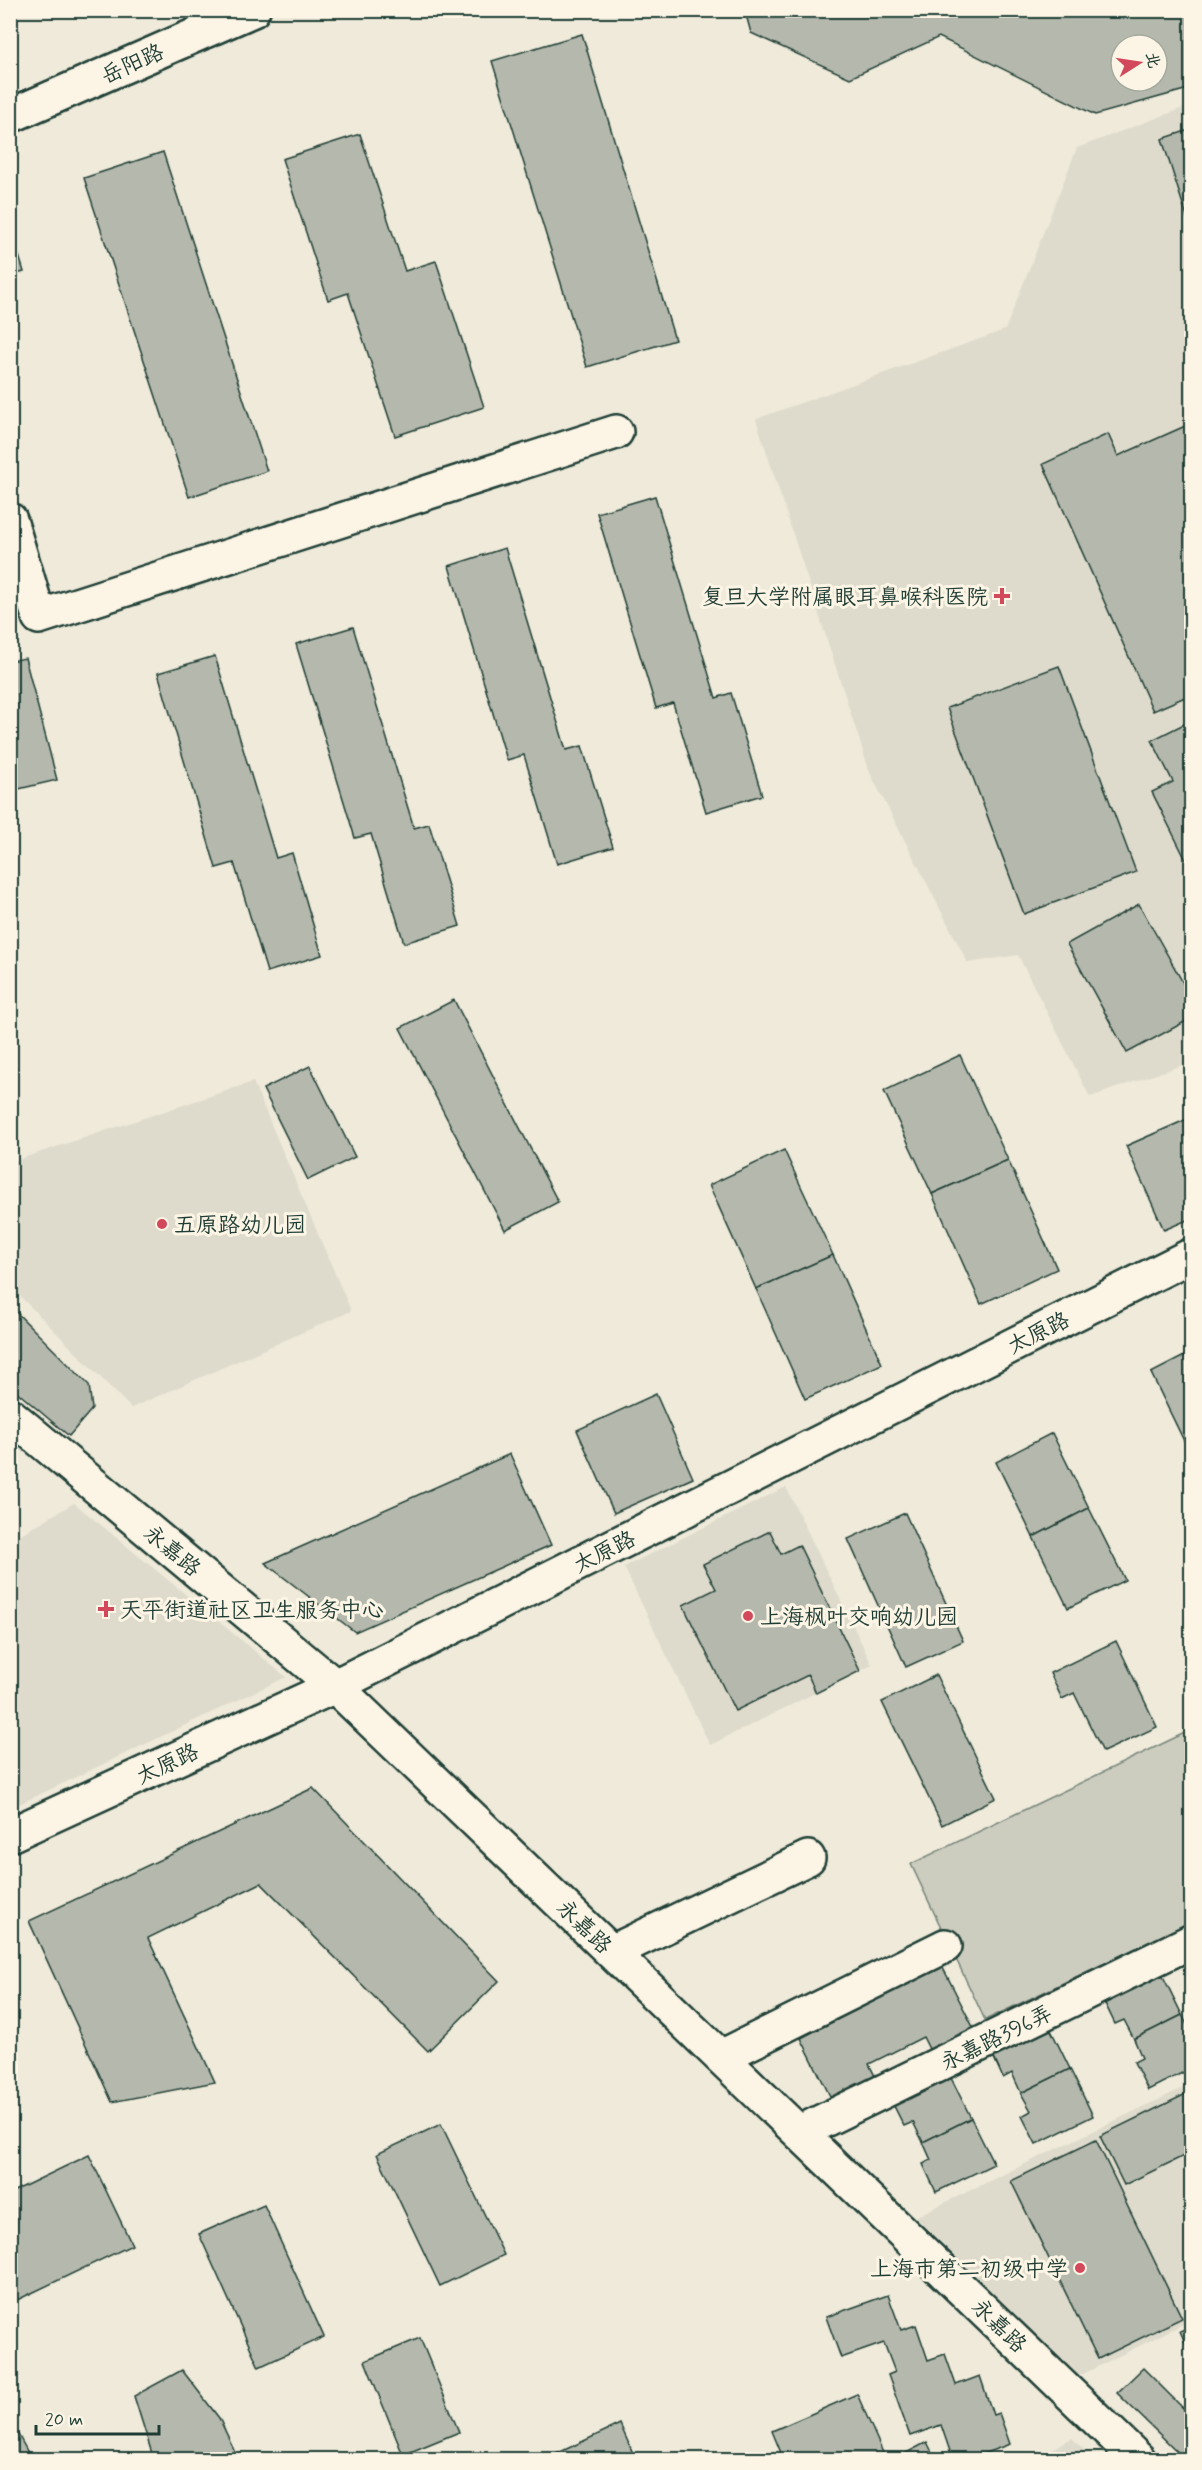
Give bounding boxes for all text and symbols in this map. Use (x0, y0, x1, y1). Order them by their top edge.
north arrow (1109, 33, 1169, 93)
street label: 岳阳路 (97, 39, 169, 91)
text: 北 (1140, 50, 1164, 70)
place label: 复旦大学附属眼耳鼻喉科医院 (702, 584, 988, 612)
marker: 复旦大学附属眼耳鼻喉科医院 (993, 587, 1011, 605)
place label: 五原路幼儿园 (174, 1212, 306, 1240)
marker: 五原路幼儿园 (155, 1217, 169, 1231)
street label: 太原路 (1003, 1306, 1075, 1361)
street label: 永嘉路 (137, 1520, 206, 1583)
street label: 太原路 (569, 1525, 641, 1580)
place label: 天平街道社区卫生服务中心 (120, 1597, 384, 1625)
marker: 天平街道社区卫生服务中心 (97, 1600, 115, 1618)
place label: 上海枫叶交响幼儿园 (760, 1604, 958, 1632)
marker: 上海枫叶交响幼儿园 (741, 1609, 755, 1623)
street label: 太原路 (132, 1738, 204, 1791)
street label: 永嘉路 (550, 1894, 617, 1960)
street label: 永嘉路396弄 (936, 2000, 1058, 2078)
place label: 上海市第二初级中学 (870, 2256, 1068, 2284)
marker: 上海市第二初级中学 (1073, 2261, 1087, 2275)
street label: 永嘉路 (965, 2293, 1032, 2359)
scale bar (36, 2398, 159, 2436)
text: 20 m (45, 2408, 83, 2432)

